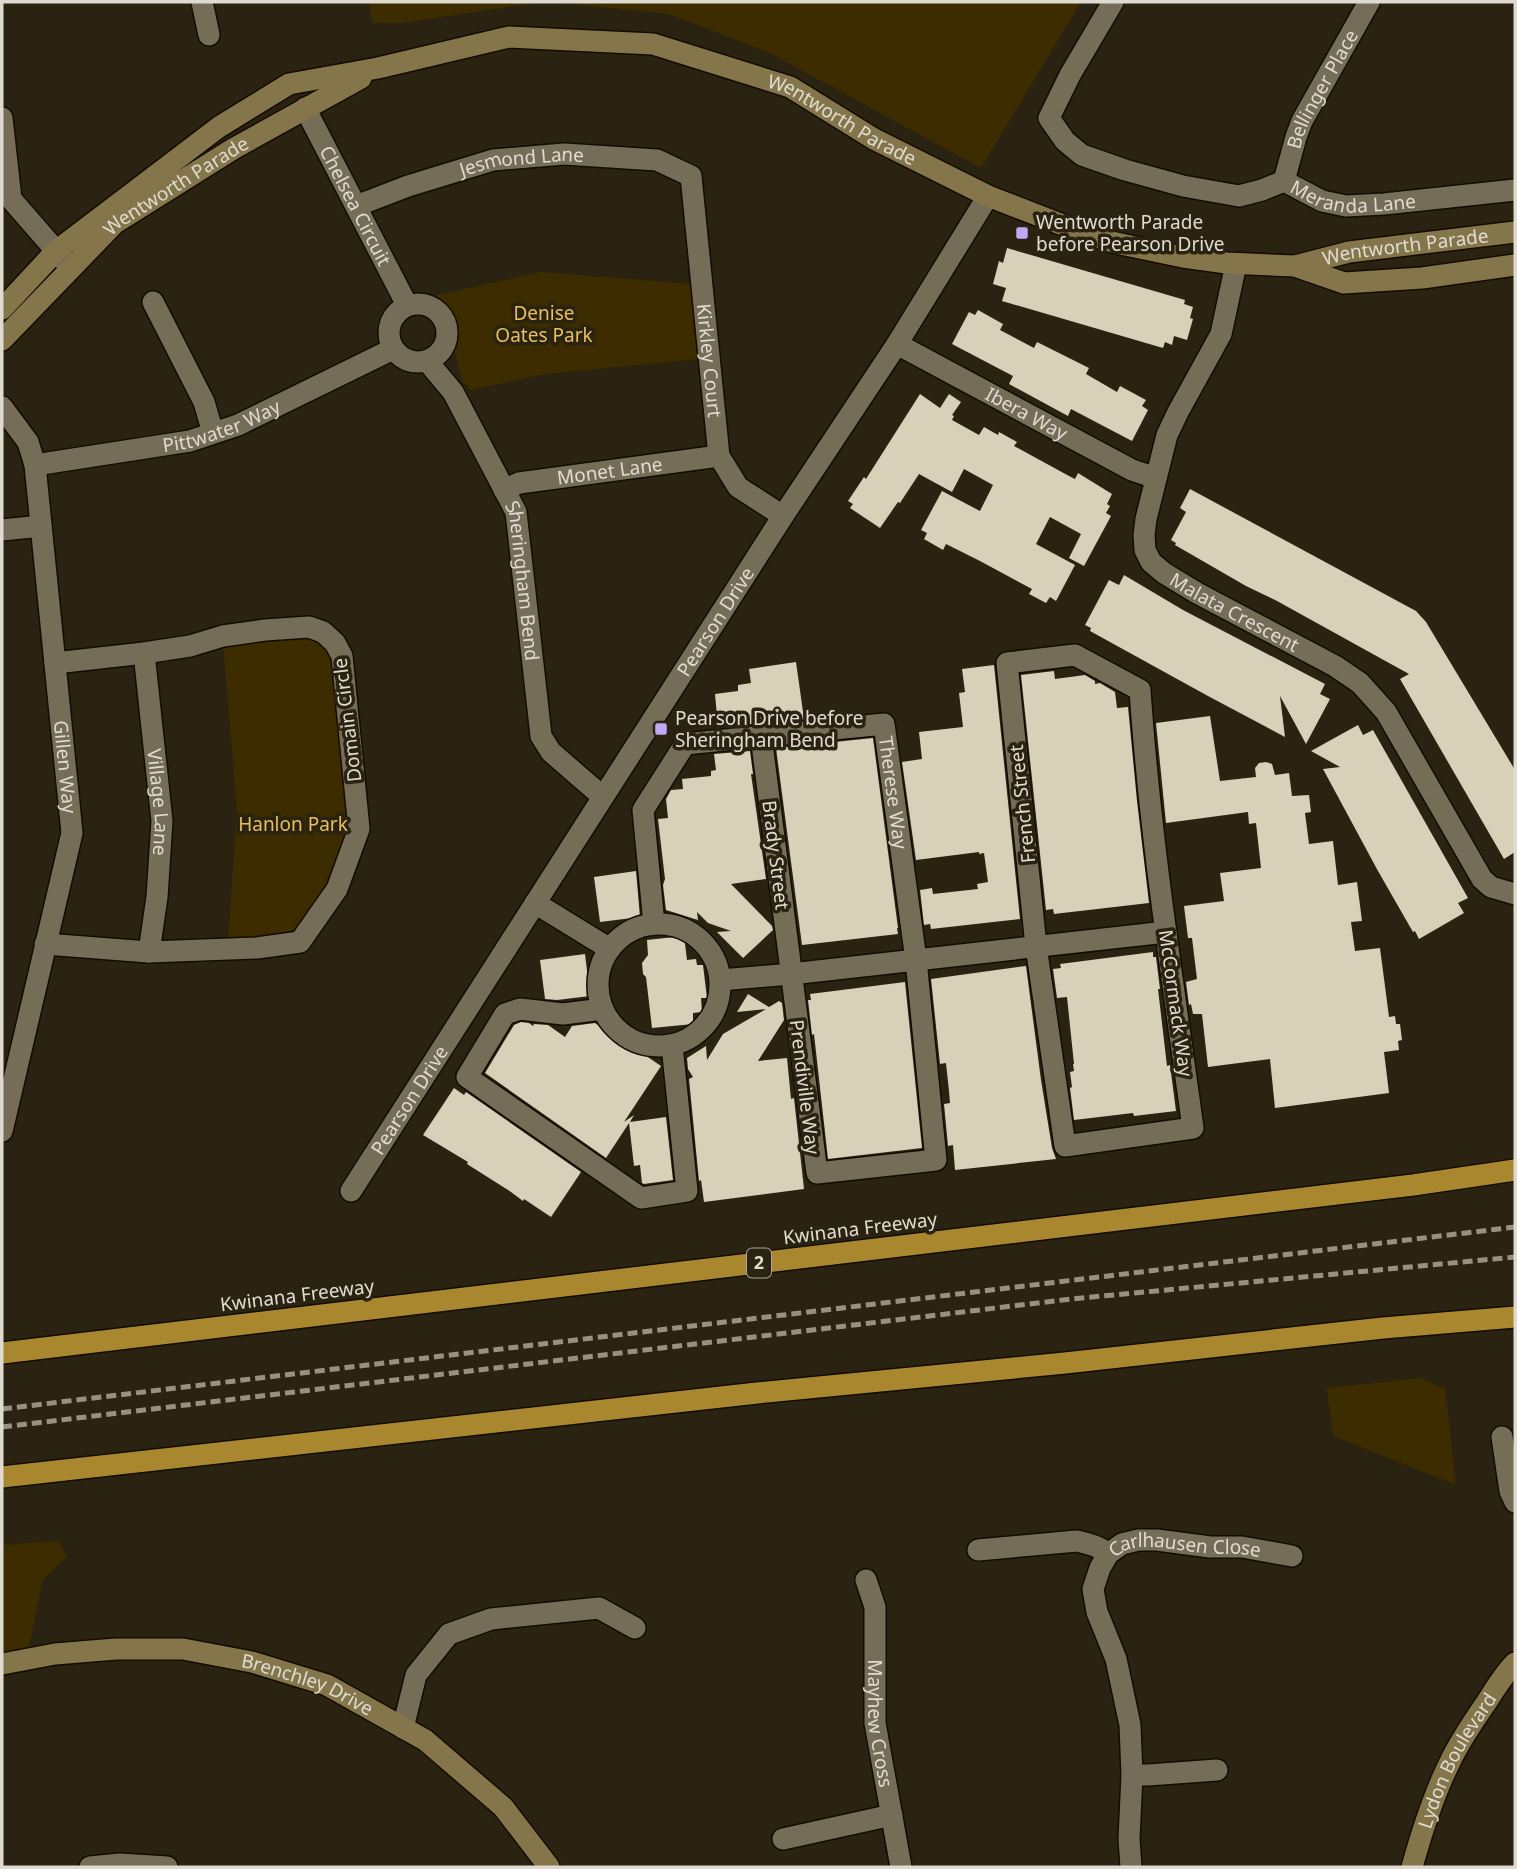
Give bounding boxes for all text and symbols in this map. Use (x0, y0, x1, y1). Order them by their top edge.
street label: Bellinger Place (1280, 25, 1364, 151)
street label: Wentworth Parade (765, 68, 921, 171)
street label: Wentworth Parade (97, 130, 253, 241)
street label: Chelsea Circuit (314, 141, 398, 270)
street label: Jesmond Lane (454, 141, 585, 183)
street label: Meranda Lane (1286, 174, 1417, 219)
place label: Wentworth Parade before Pearson Drive (1036, 209, 1225, 257)
street label: Wentworth Parade (1320, 222, 1490, 271)
marker: Wentworth Parade before Pearson Drive (1014, 225, 1030, 241)
park label: Denise Oates Park (495, 300, 593, 348)
street label: Kirkley Court (691, 302, 728, 419)
street label: Ibera Way (981, 381, 1072, 446)
street label: Pittwater Way (161, 393, 285, 458)
street label: Monet Lane (555, 451, 664, 491)
street label: Sheringham Bend (499, 496, 545, 662)
street label: Pearson Drive (671, 562, 760, 681)
street label: Malata Crescent (1165, 566, 1304, 658)
street label: Domain Circle (327, 657, 367, 783)
place label: Pearson Drive before Sheringham Bend (675, 705, 864, 753)
street label: Gillen Way (48, 719, 83, 815)
marker: Pearson Drive before Sheringham Bend (653, 721, 669, 737)
street label: Therese Way (873, 735, 914, 851)
street label: French Street (1003, 744, 1041, 864)
street label: Village Lane (141, 747, 175, 856)
street label: Brady Street (756, 799, 796, 911)
park label: Hanlon Park (238, 811, 348, 837)
street label: McCormack Way (1153, 928, 1199, 1078)
street label: Prendiville Way (784, 1018, 826, 1156)
street label: Pearson Drive (365, 1040, 454, 1160)
street label: Kwinana Freeway (781, 1206, 939, 1250)
road number: 2 (747, 1248, 771, 1278)
street label: Kwinana Freeway (218, 1273, 376, 1317)
street label: Carlhausen Close (1103, 1527, 1263, 1563)
street label: Brenchley Drive (239, 1647, 378, 1721)
street label: Mayhew Cross (861, 1659, 899, 1789)
street label: Lydon Boulevard (1412, 1688, 1502, 1832)

